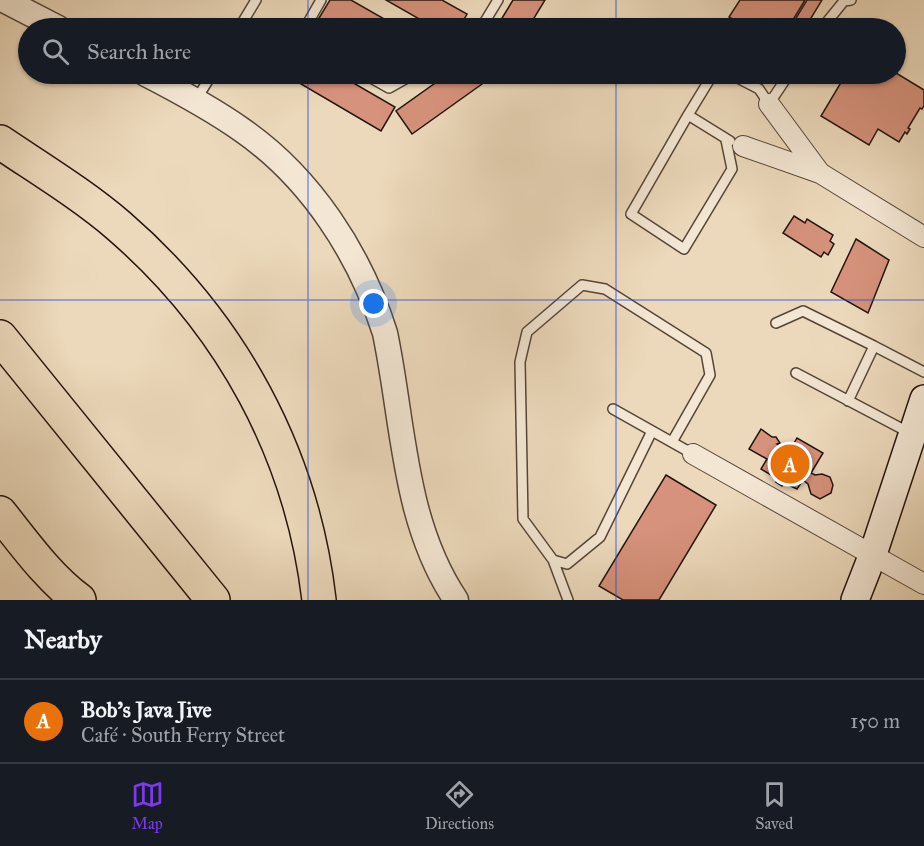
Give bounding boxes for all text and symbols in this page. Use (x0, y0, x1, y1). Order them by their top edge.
search box (18, 18, 906, 84)
icon: search (39, 35, 72, 68)
text: Search here (87, 38, 191, 65)
your location (359, 289, 388, 318)
pin: A (770, 442, 810, 486)
text: Nearby (24, 623, 102, 655)
text: Bob's Java Jive (81, 696, 212, 723)
text: A (37, 709, 50, 733)
text: 150 m (850, 709, 900, 733)
text: Café · South Ferry Street (81, 723, 285, 747)
tab: Map (131, 778, 164, 833)
tab: Directions (425, 778, 494, 833)
tab: Saved (755, 778, 793, 833)

